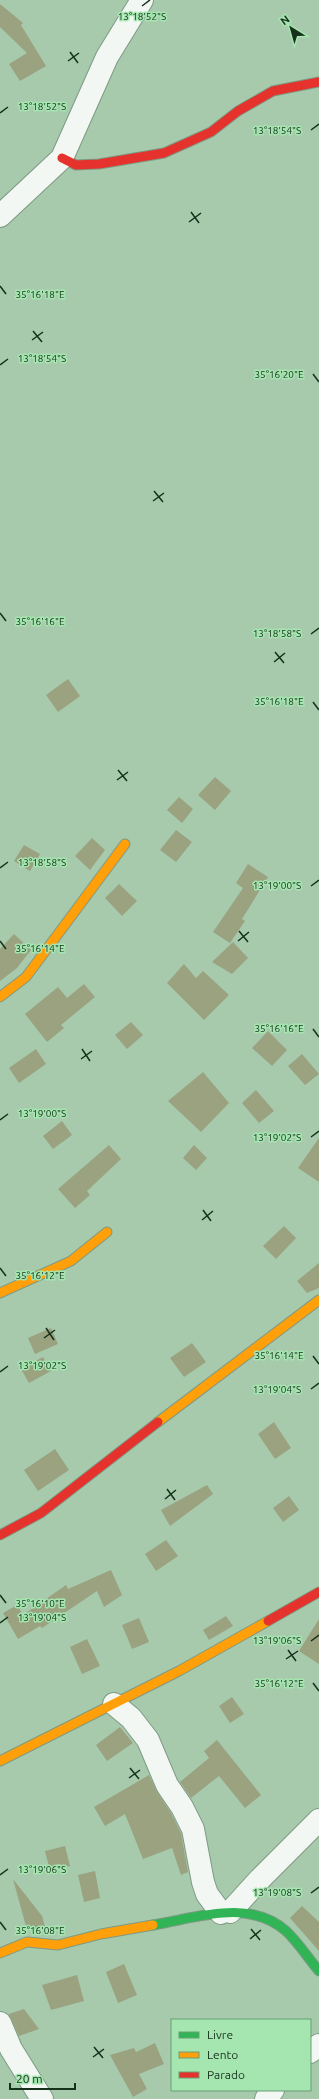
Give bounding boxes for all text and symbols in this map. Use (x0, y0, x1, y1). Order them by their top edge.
north arrow (271, 8, 311, 48)
text: 13°18'52"S (118, 11, 166, 22)
text: N (278, 13, 292, 27)
text: 13°18'52"S (18, 101, 66, 112)
text: 13°18'54"S (253, 125, 301, 136)
text: 35°16'18"E (15, 289, 65, 300)
text: 13°18'54"S (18, 353, 66, 364)
text: 35°16'20"E (254, 369, 304, 380)
text: 35°16'16"E (15, 616, 65, 627)
text: 13°18'58"S (253, 628, 301, 639)
text: 35°16'18"E (254, 696, 304, 707)
text: 13°18'58"S (18, 857, 66, 868)
text: 13°19'00"S (253, 880, 301, 891)
text: 35°16'14"E (15, 943, 65, 954)
text: 35°16'16"E (254, 1023, 304, 1034)
text: 13°19'00"S (18, 1108, 66, 1119)
text: 13°19'02"S (253, 1132, 301, 1143)
text: 35°16'12"E (15, 1270, 65, 1281)
text: 35°16'14"E (254, 1350, 304, 1361)
text: 13°19'02"S (18, 1360, 66, 1371)
text: 13°19'04"S (253, 1384, 301, 1395)
text: 35°16'10"E (15, 1598, 65, 1609)
text: 13°19'04"S (18, 1612, 66, 1623)
text: 13°19'06"S (253, 1635, 301, 1646)
text: 35°16'12"E (254, 1678, 304, 1689)
text: 13°19'06"S (18, 1864, 66, 1875)
text: 13°19'08"S (253, 1887, 301, 1898)
text: 35°16'08"E (15, 1925, 65, 1936)
legend (171, 2019, 311, 2091)
text: Livre (207, 2028, 233, 2041)
text: Lento (207, 2048, 238, 2061)
scale bar (10, 2065, 75, 2091)
text: Parado (207, 2068, 245, 2081)
text: 20 m (16, 2072, 43, 2085)

